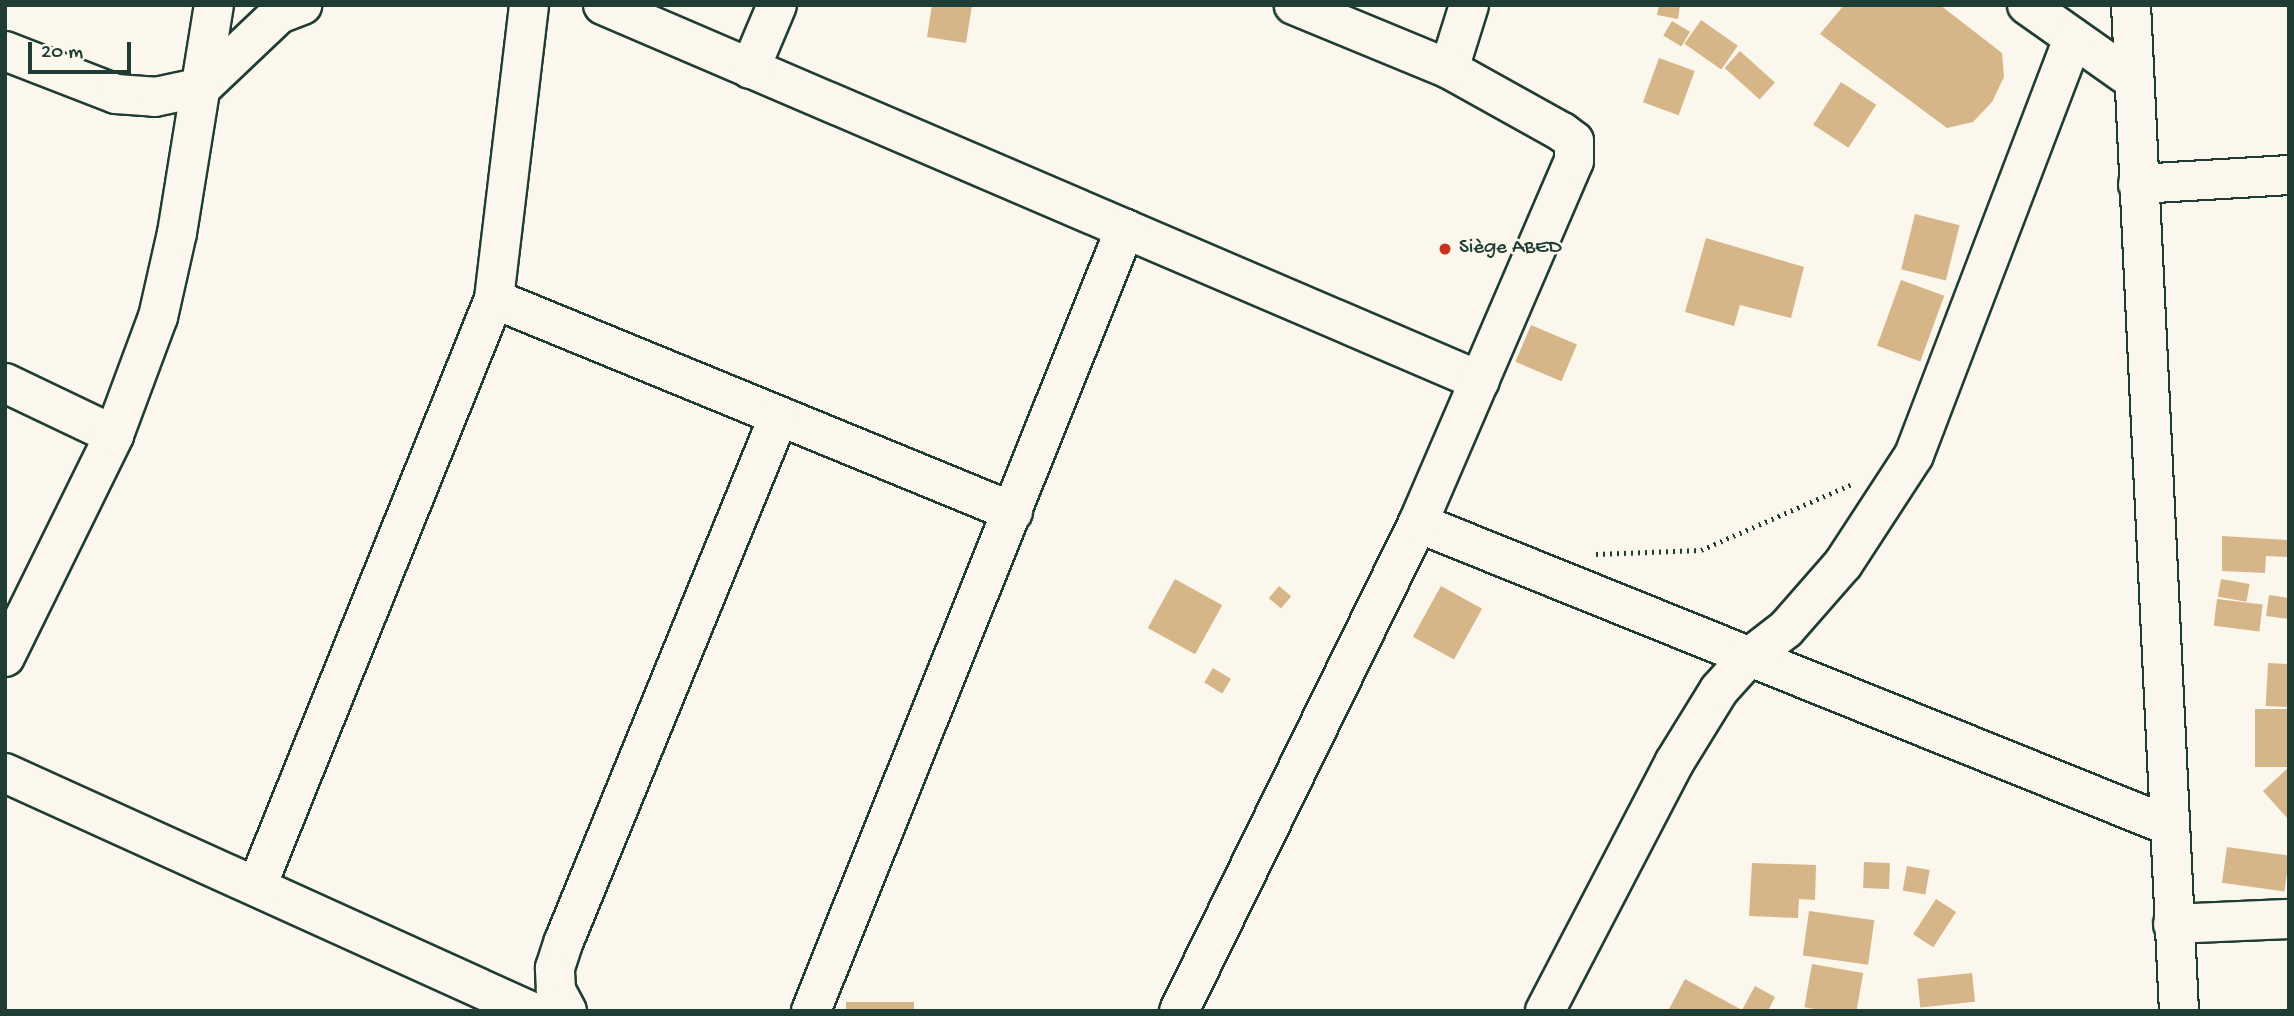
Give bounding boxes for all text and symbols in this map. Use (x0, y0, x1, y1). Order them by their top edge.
scale bar (32, 28, 135, 72)
text: 20 m (41, 41, 83, 66)
place label: Siège ABED (1459, 236, 1562, 262)
marker: Siège ABED (1437, 241, 1453, 257)

